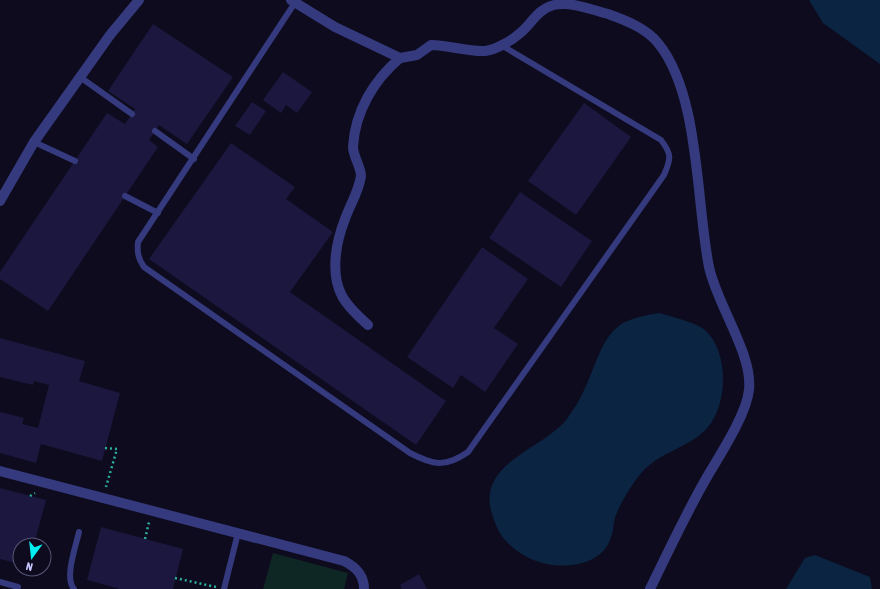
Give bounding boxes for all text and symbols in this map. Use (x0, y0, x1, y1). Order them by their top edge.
north arrow (12, 537, 52, 577)
text: N (25, 560, 34, 573)

